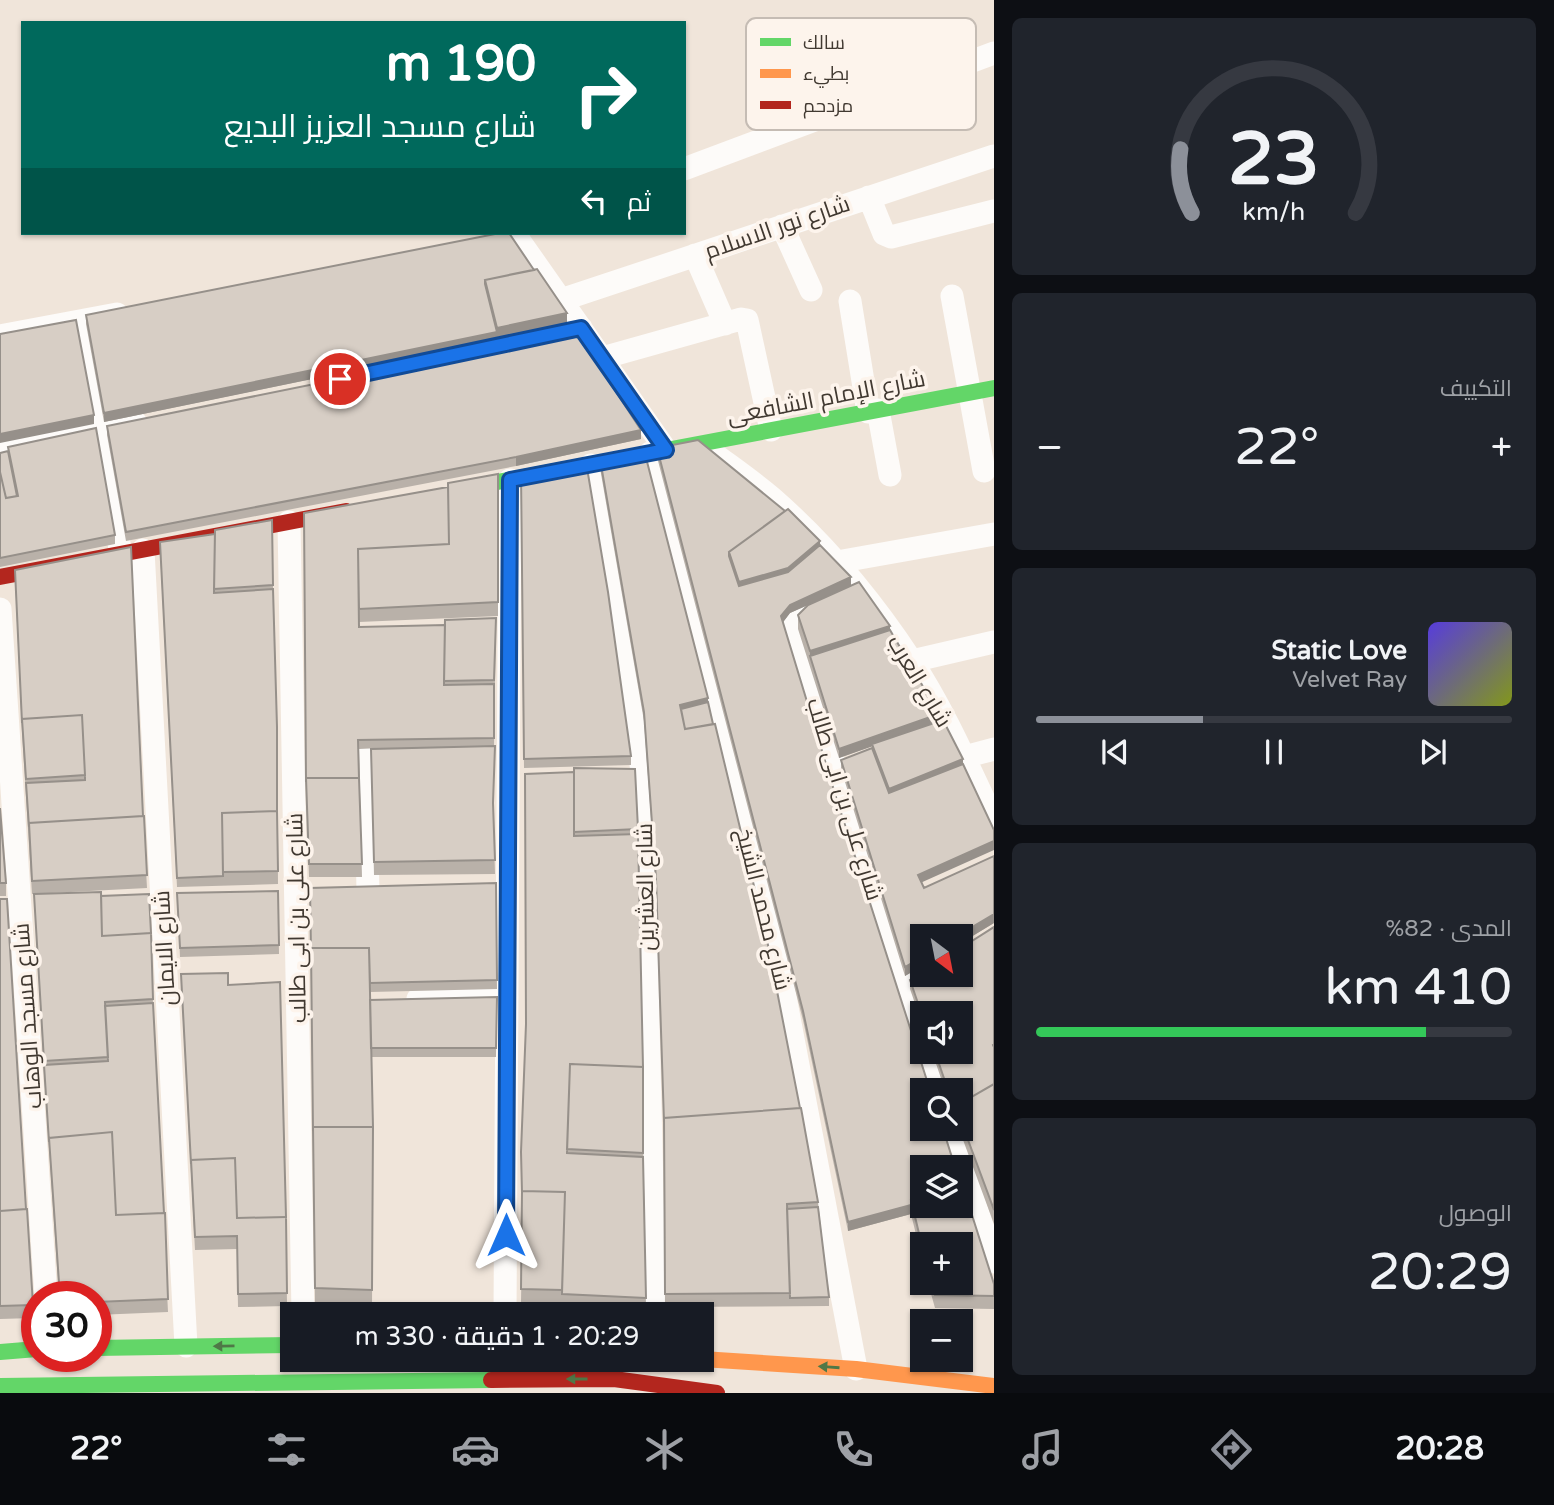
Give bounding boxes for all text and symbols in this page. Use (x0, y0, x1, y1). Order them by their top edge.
legend (746, 18, 976, 130)
text: سالك (803, 32, 845, 54)
text: 190 m (386, 35, 536, 94)
icon: right (560, 49, 651, 140)
text: بطيء (803, 63, 849, 88)
text: مزدحم (803, 95, 853, 119)
text: شارع مسجد العزيز البديع (224, 108, 536, 146)
text: 23 (1228, 116, 1320, 204)
icon: left (575, 182, 613, 220)
text: ثم (627, 187, 651, 218)
street label: شارع نور الاسلام (701, 190, 854, 267)
text: km/h (1243, 196, 1305, 226)
pin (310, 349, 370, 409)
icon: arrive (321, 360, 359, 398)
street label: شارع الإمام الشافعى (725, 365, 928, 432)
text: التكييف (1440, 375, 1512, 403)
text: 22° (1234, 416, 1319, 479)
text: − (1036, 425, 1063, 471)
text: + (1491, 425, 1512, 471)
street label: شارع العرب (880, 630, 958, 733)
text: Static Love (1271, 635, 1407, 666)
text: Velvet Ray (1292, 666, 1407, 694)
street label: شارع على بن ابى طالب (799, 695, 888, 904)
icon: previous (1096, 733, 1134, 771)
icon: pause (1255, 733, 1293, 771)
icon: next (1414, 733, 1452, 771)
street label: شارع على بن ابى طالب (281, 813, 314, 1023)
street label: شارع العشرين (631, 823, 662, 951)
street label: شارع محمد الشيخ (728, 825, 797, 994)
street label: شارع الايمان (148, 890, 183, 1006)
text: المدى · 82% (1385, 915, 1512, 943)
street label: شارع مسجد الوهاب (8, 922, 49, 1110)
north arrow (910, 924, 973, 987)
map controls (910, 924, 973, 1372)
text: 410 km (1324, 956, 1512, 1019)
button: sound (910, 1001, 973, 1064)
button: search (910, 1078, 973, 1141)
button: layers (910, 1155, 973, 1218)
position arrow (469, 1198, 543, 1272)
text: الوصول (1439, 1200, 1512, 1228)
button: + (910, 1232, 973, 1295)
text: 20:29 (1368, 1241, 1512, 1304)
speed limit sign: 30 (21, 1281, 112, 1372)
button: − (910, 1309, 973, 1372)
text: 20:29 · 1 دقيقة · 330 m (355, 1321, 639, 1352)
one-way arrow (213, 1340, 235, 1352)
one-way arrow (818, 1361, 840, 1372)
one-way arrow (565, 1373, 587, 1385)
icon: filters (262, 1425, 311, 1474)
icon: car (451, 1425, 500, 1474)
icon: climate (640, 1425, 689, 1474)
icon: phone (829, 1425, 878, 1474)
icon: music (1018, 1425, 1067, 1474)
icon: directions (1207, 1425, 1256, 1474)
text: 22° (70, 1430, 122, 1468)
text: 20:28 (1395, 1430, 1484, 1468)

